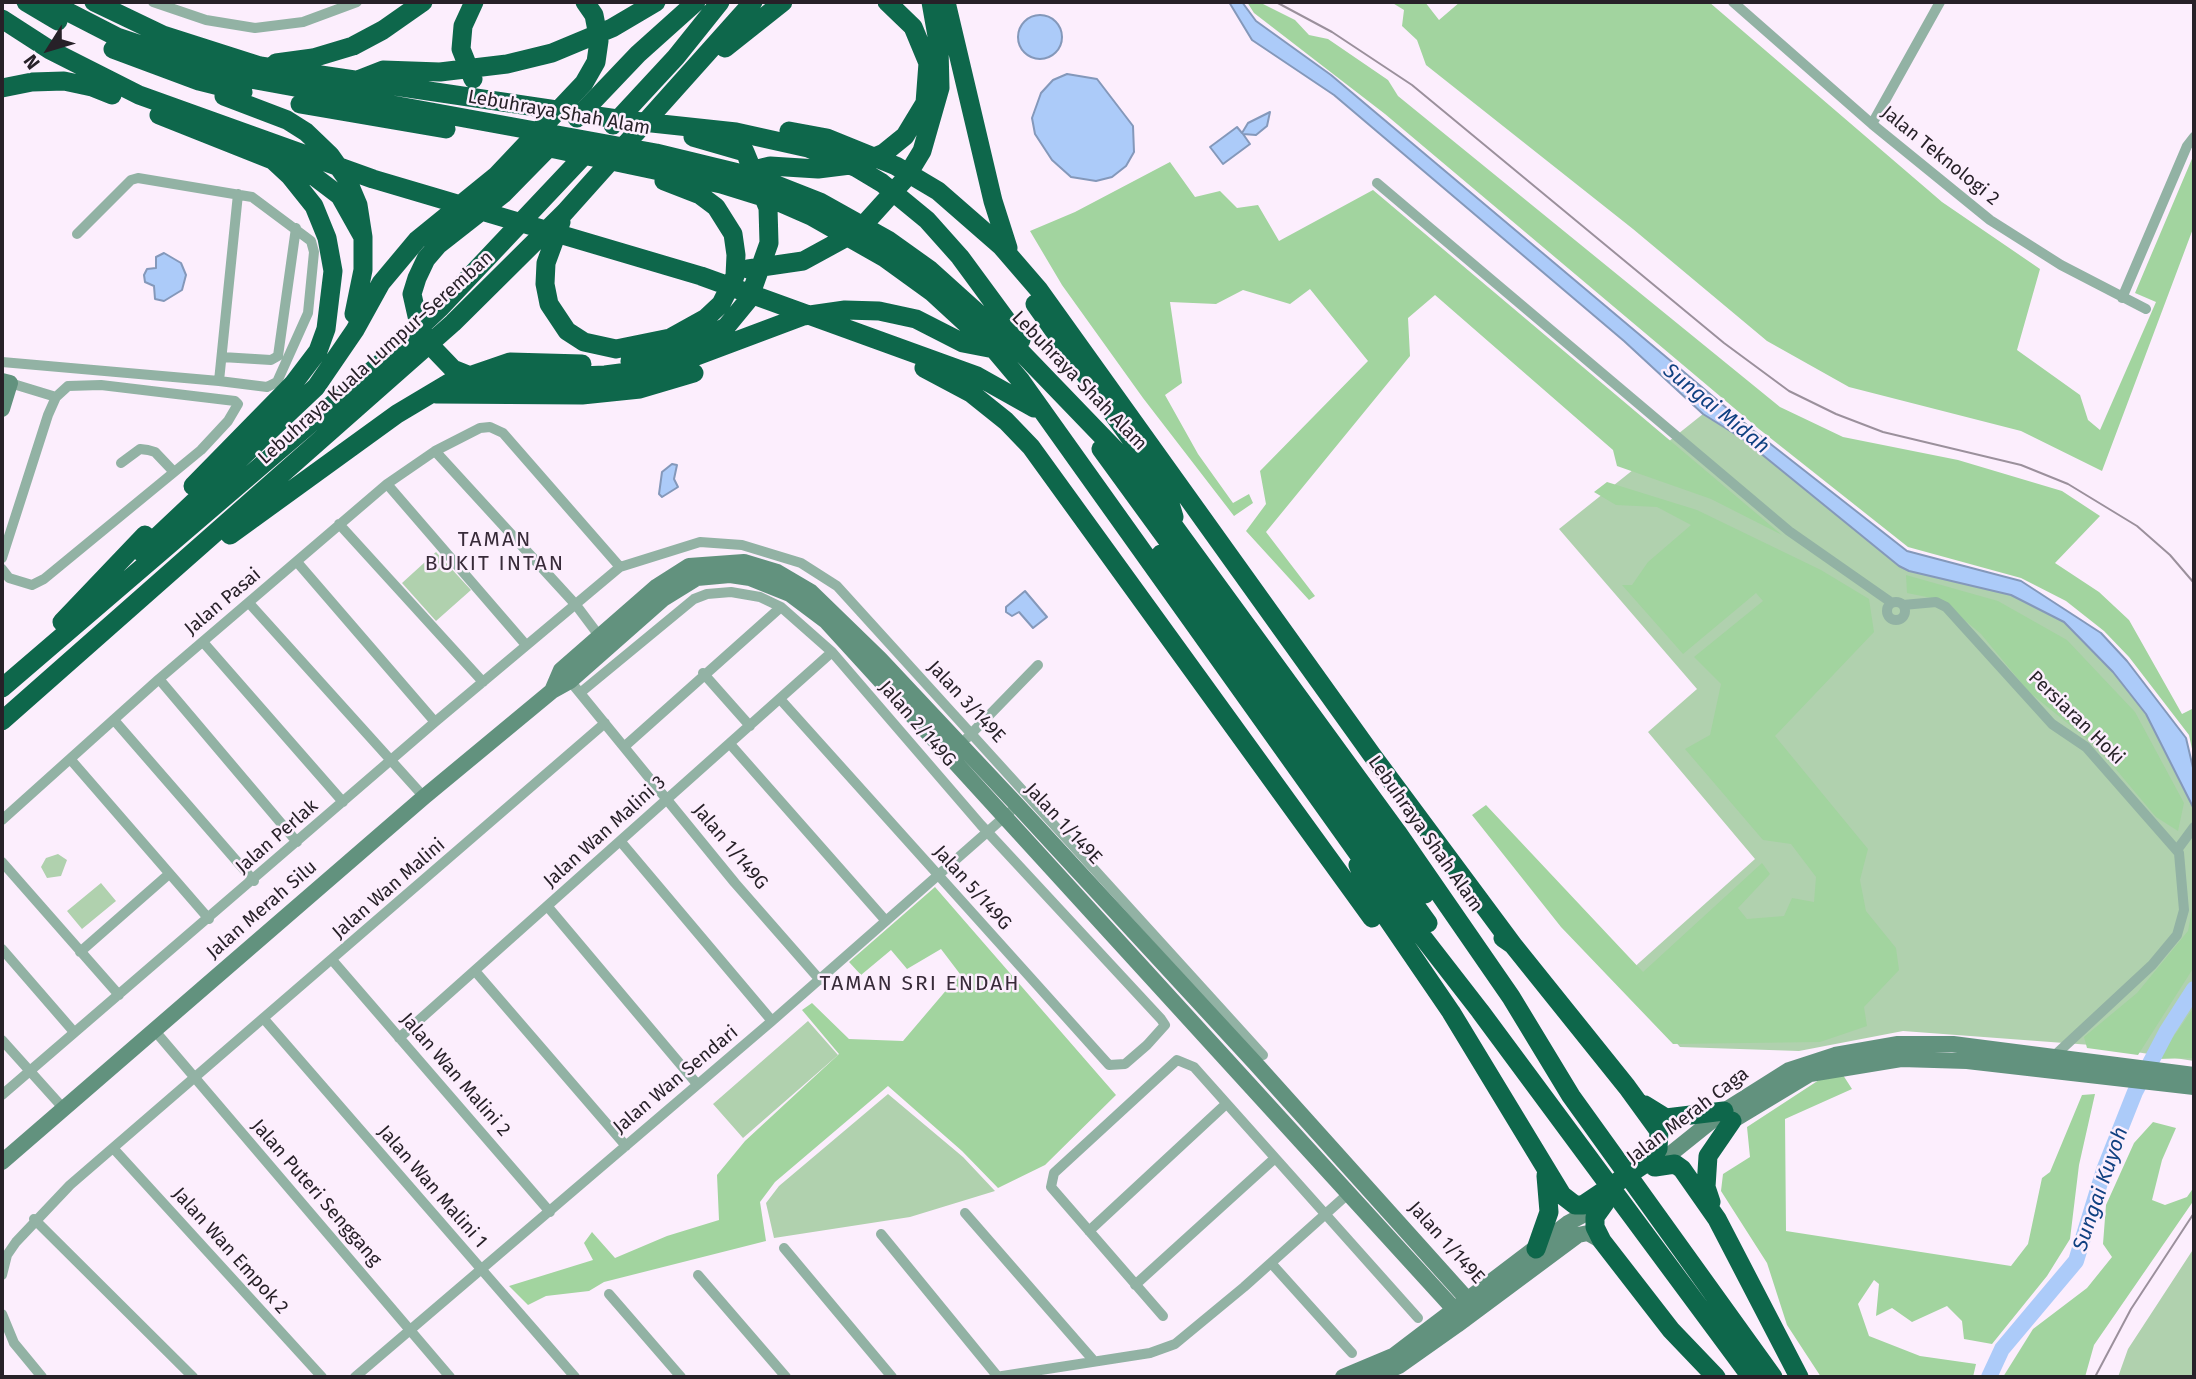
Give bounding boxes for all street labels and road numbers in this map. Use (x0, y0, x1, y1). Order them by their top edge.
street label: Lebuhraya Shah Alam (466, 86, 652, 140)
street label: Jalan Teknologi 2 (1876, 101, 2004, 211)
street label: Lebuhraya Kuala Lumpur–Seremban (254, 246, 498, 470)
street label: Lebuhraya Shah Alam (1007, 307, 1151, 455)
street label: Jalan Pasai (180, 564, 266, 640)
street label: Jalan 3/149E (922, 656, 1010, 748)
street label: Persiaran Hoki (2023, 666, 2129, 770)
street label: Jalan 2/149G (874, 677, 960, 771)
street label: Lebuhraya Shah Alam (1363, 752, 1487, 916)
street label: Jalan Wan Malini 3 (539, 771, 671, 893)
street label: Jalan 1/149E (1020, 779, 1106, 869)
street label: Jalan Perlak (231, 795, 323, 879)
street label: Jalan 1/149G (688, 800, 772, 894)
street label: Jalan Wan Malini (328, 834, 450, 944)
street label: Jalan 5/149G (928, 841, 1016, 935)
street label: Jalan Merah Silu (202, 856, 322, 964)
street label: Jalan Wan Malini 2 (395, 1009, 515, 1141)
street label: Jalan Wan Sendari (609, 1021, 743, 1139)
street label: Jalan Merah Caga (1623, 1063, 1753, 1169)
street label: Jalan Puteri Senggang (246, 1115, 386, 1271)
street label: Jalan Wan Malini 1 (373, 1121, 491, 1253)
street label: Jalan Wan Empok 2 (167, 1183, 293, 1319)
street label: Jalan 1/149E (1403, 1197, 1489, 1289)

